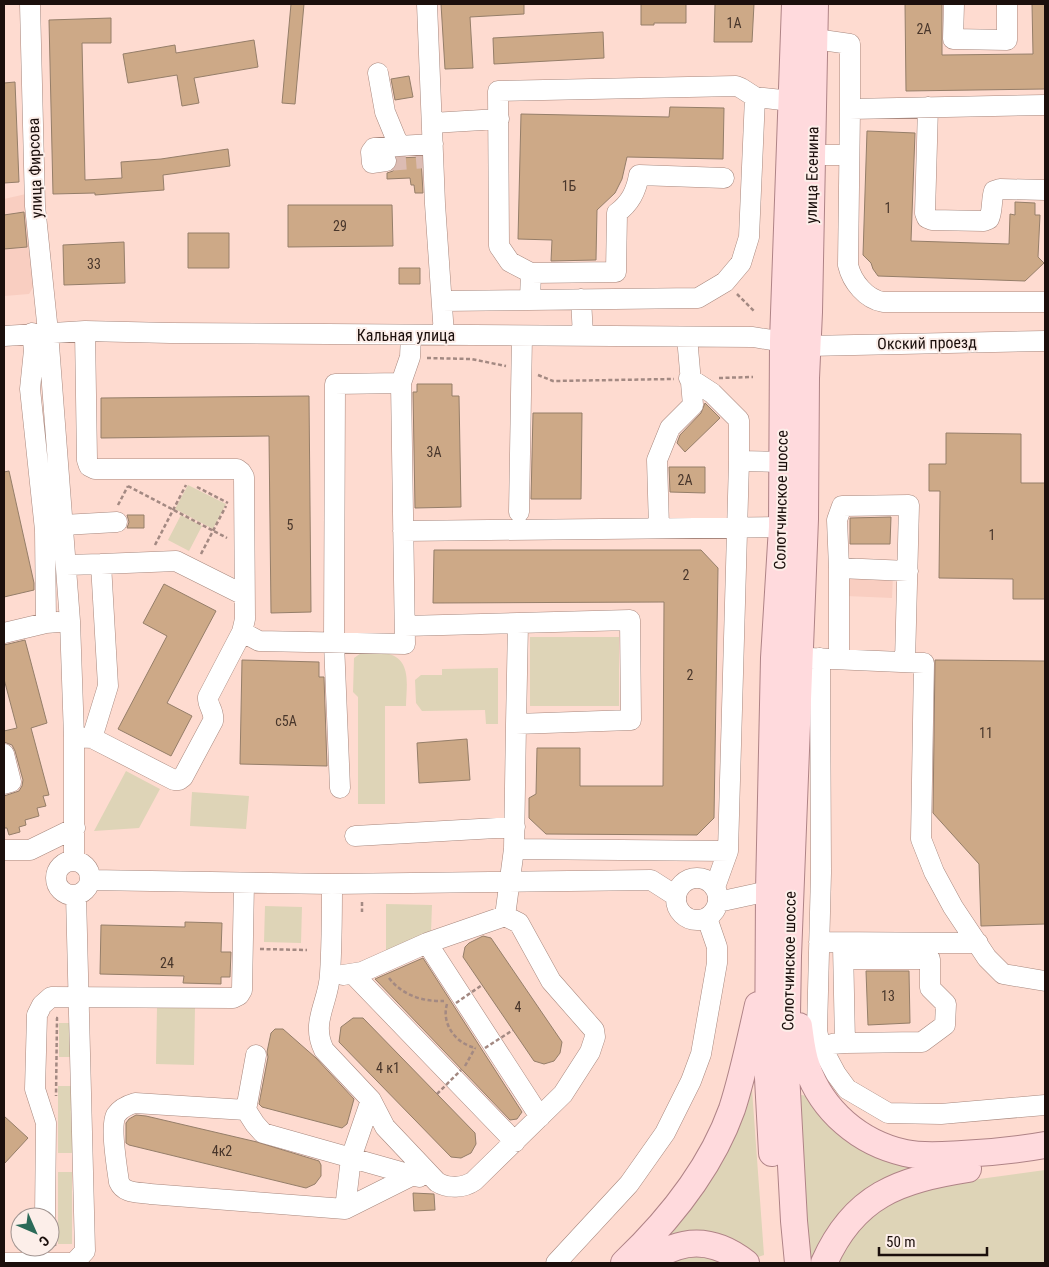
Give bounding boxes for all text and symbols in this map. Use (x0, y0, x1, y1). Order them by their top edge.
house number: 1А (727, 15, 741, 31)
house number: 2А (917, 21, 931, 37)
street label: улица Фирсова (24, 117, 46, 219)
street label: улица Есенина (802, 126, 822, 224)
house number: 1Б (562, 178, 577, 194)
house number: 1 (885, 200, 891, 216)
house number: 29 (333, 218, 347, 234)
house number: 33 (87, 256, 101, 272)
street label: Кальная улица (357, 326, 455, 345)
street label: Окский проезд (877, 333, 977, 353)
street label: Солотчинское шоссе (770, 430, 792, 570)
house number: 3А (427, 444, 441, 460)
house number: 2А (678, 472, 692, 488)
house number: 5 (287, 517, 294, 533)
house number: 1 (989, 527, 995, 543)
house number: 2 (683, 567, 690, 583)
house number: 2 (687, 667, 694, 683)
house number: с5А (275, 713, 297, 729)
house number: 11 (979, 725, 993, 741)
street label: Солотчинское шоссе (778, 891, 800, 1031)
house number: 24 (160, 955, 174, 971)
house number: 13 (881, 988, 895, 1004)
house number: 4 (515, 999, 522, 1015)
house number: 4 к1 (376, 1060, 400, 1076)
house number: 4к2 (212, 1143, 232, 1159)
north arrow (10, 1207, 60, 1257)
scale bar (879, 1224, 986, 1256)
text: С (36, 1233, 53, 1250)
text: 50 m (886, 1233, 916, 1251)

